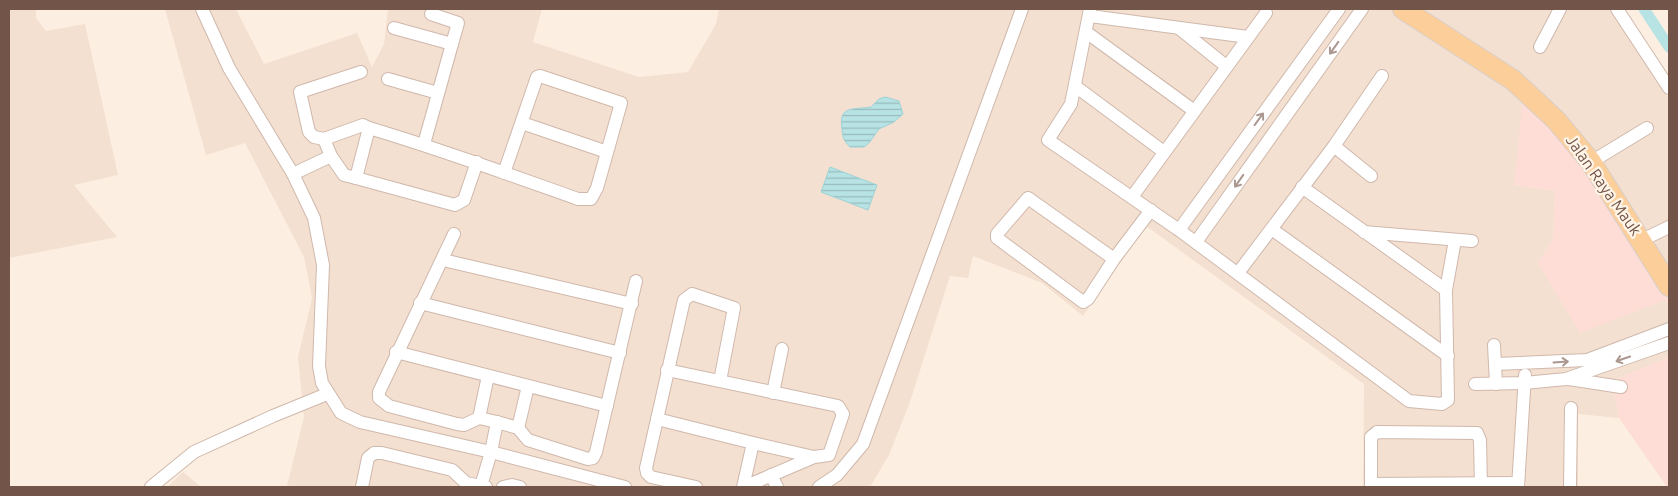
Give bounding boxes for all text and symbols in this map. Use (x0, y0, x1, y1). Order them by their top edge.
one-way arrow (1329, 41, 1339, 55)
one-way arrow (1254, 113, 1264, 127)
street label: Jalan Raya Mauk (1563, 131, 1645, 239)
one-way arrow (1234, 174, 1245, 187)
one-way arrow (1616, 355, 1631, 364)
one-way arrow (1553, 357, 1569, 366)

